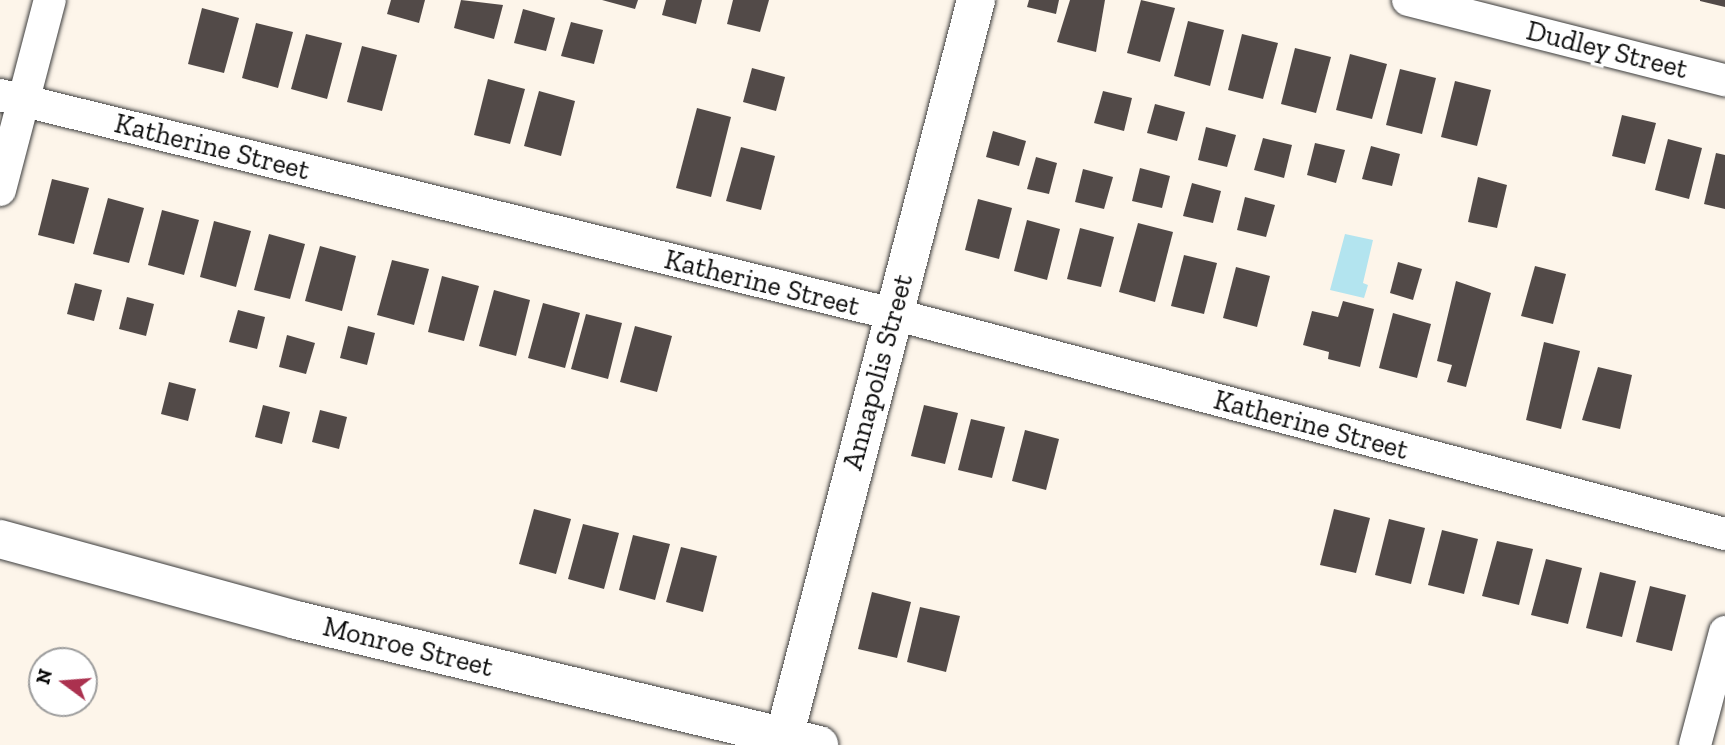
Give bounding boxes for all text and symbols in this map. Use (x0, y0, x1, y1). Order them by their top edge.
street label: Dudley Street (1523, 14, 1691, 86)
street label: Katherine Street (111, 107, 313, 187)
street label: Katherine Street (661, 243, 863, 323)
street label: Annapolis Street (836, 270, 920, 474)
street label: Katherine Street (1210, 383, 1412, 467)
street label: Monroe Street (320, 610, 496, 684)
north arrow (28, 647, 98, 717)
text: N (31, 667, 57, 687)

